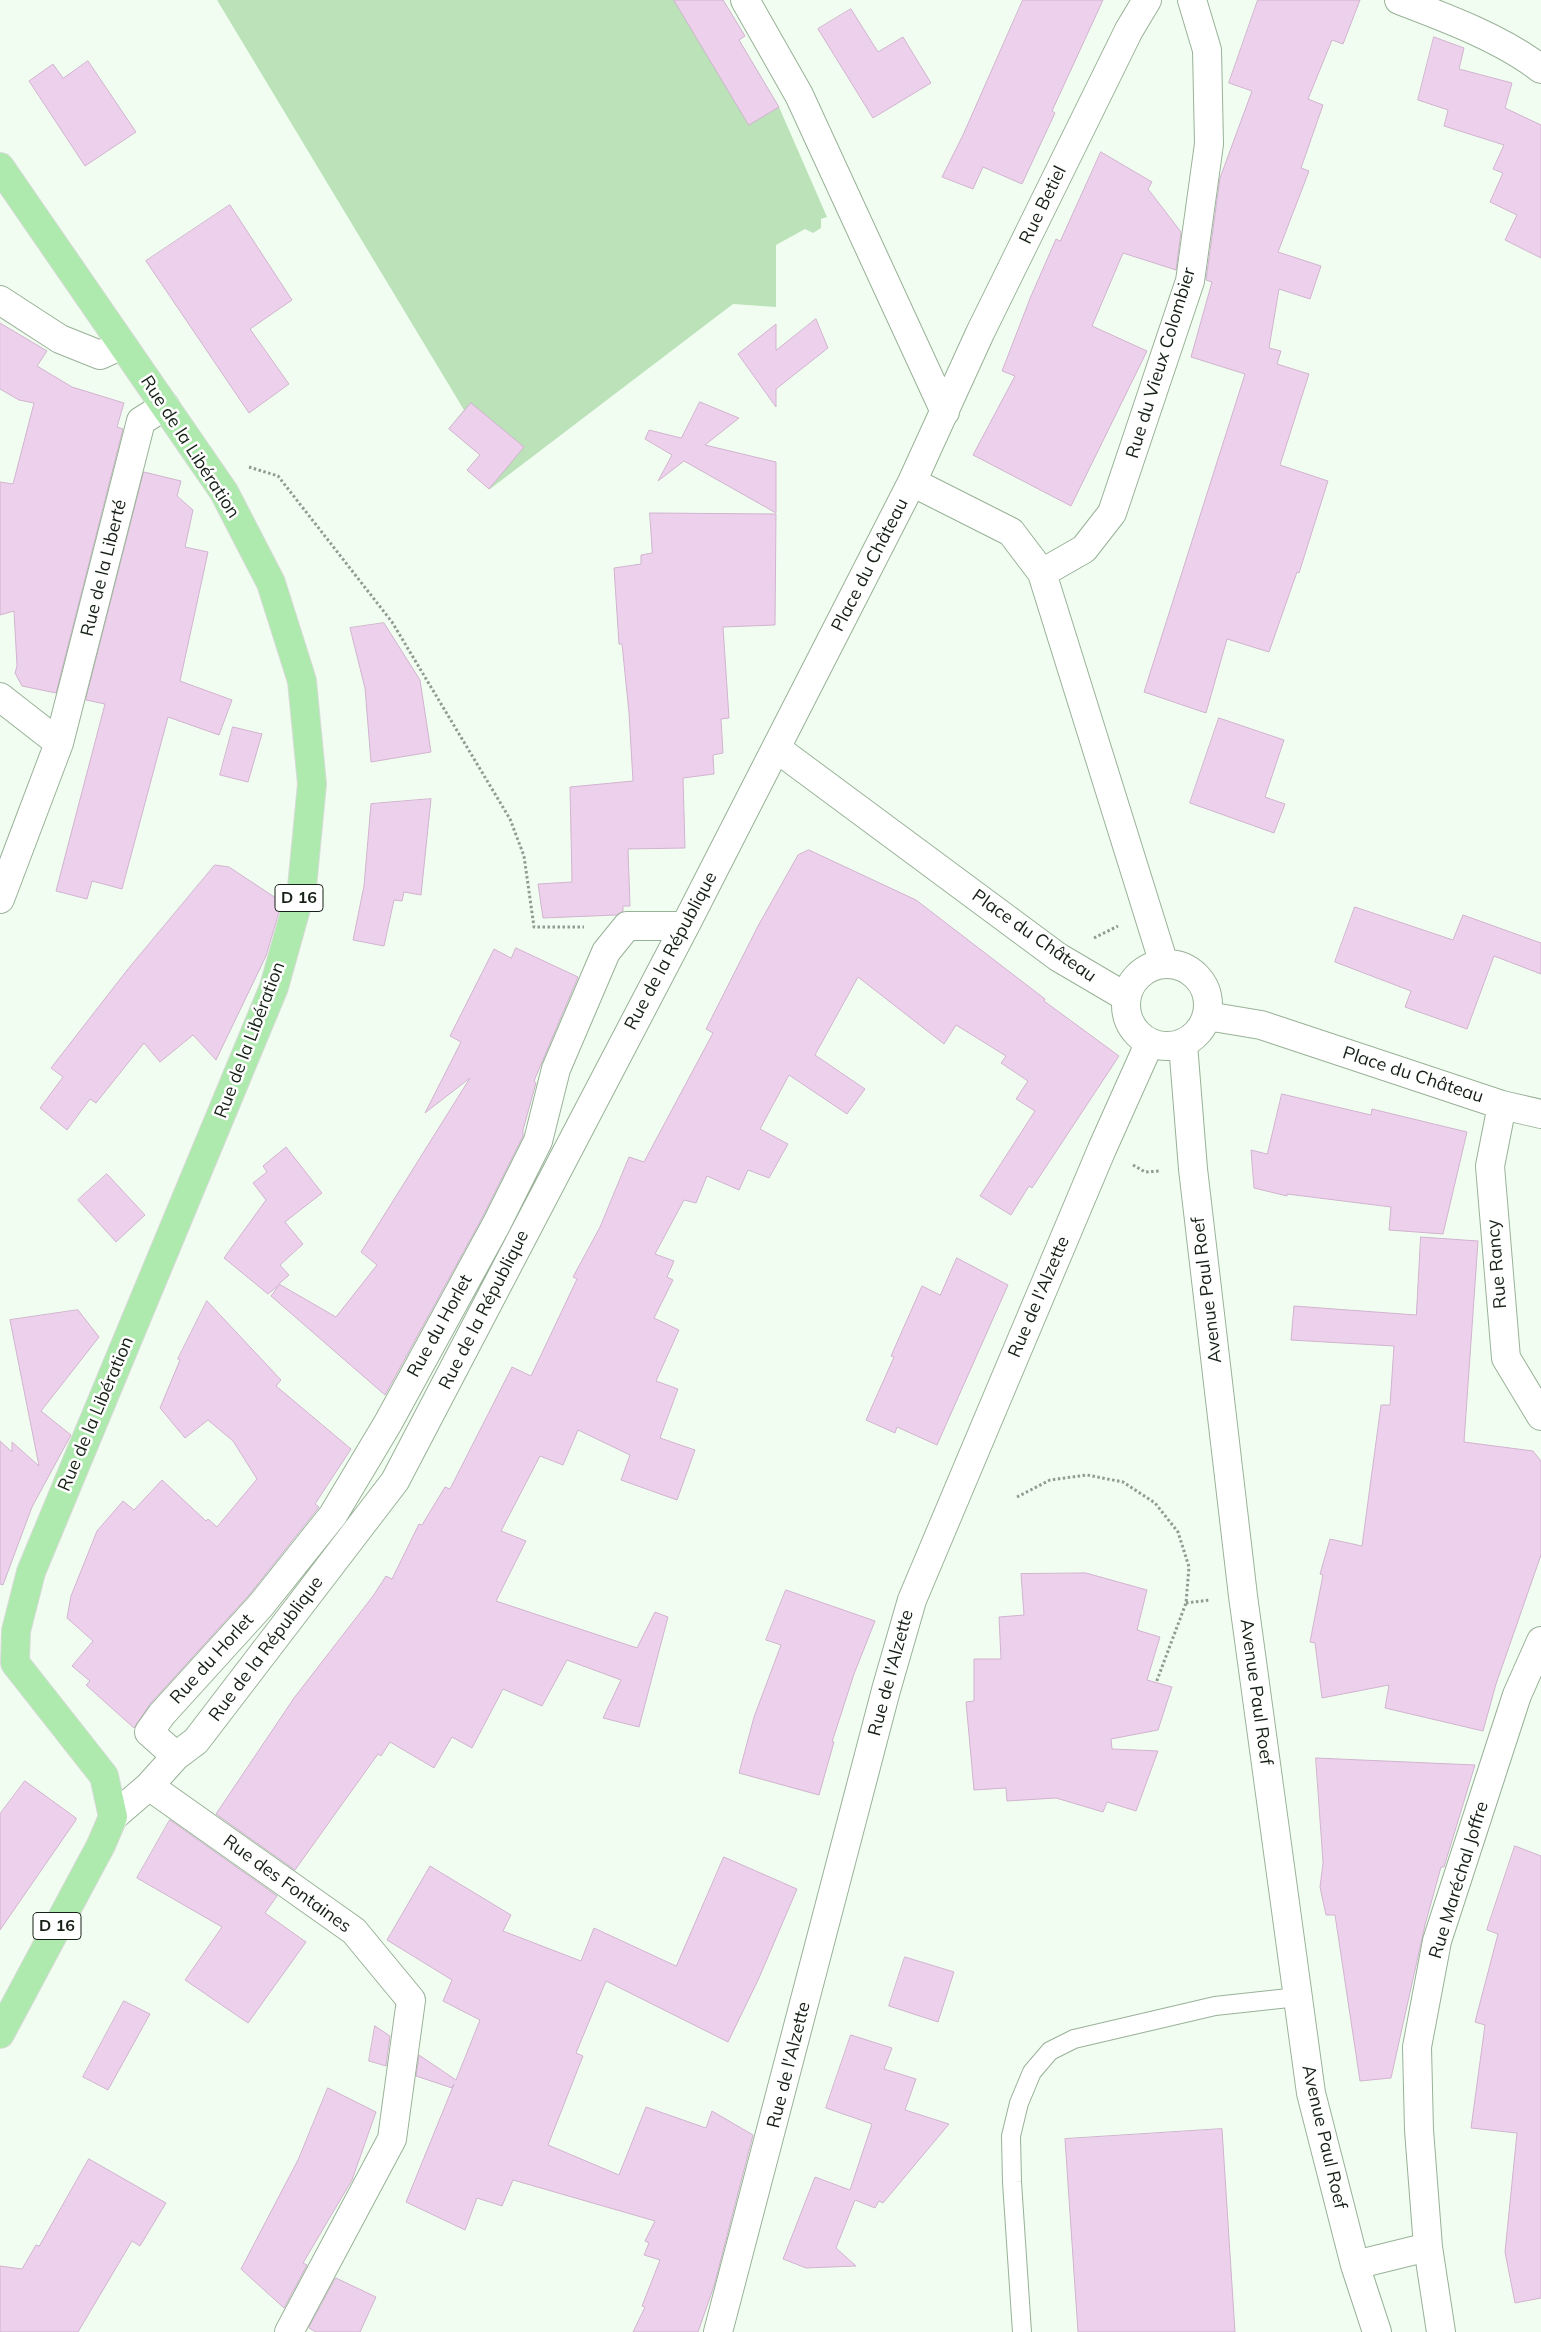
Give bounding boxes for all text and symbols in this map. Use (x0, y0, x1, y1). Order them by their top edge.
street label: Rue Betiel (1015, 163, 1071, 247)
street label: Rue du Vieux Colombier (1122, 265, 1200, 461)
street label: Rue de la Libération (136, 372, 244, 522)
street label: Place du Château (827, 495, 913, 635)
street label: Rue de la Liberté (77, 497, 131, 639)
street label: Rue de la République (620, 868, 722, 1034)
road number: D 16 (275, 884, 323, 911)
street label: Place du Château (968, 885, 1100, 987)
street label: Rue de la Libération (210, 959, 290, 1121)
street label: Place du Château (1340, 1042, 1486, 1108)
street label: Avenue Paul Roef (1187, 1216, 1227, 1364)
street label: Rue Rancy (1482, 1218, 1512, 1310)
street label: Rue de la République (434, 1227, 534, 1393)
street label: Rue de l'Alzette (1004, 1233, 1074, 1361)
street label: Rue du Horlet (403, 1271, 477, 1381)
street label: Rue de la Libération (54, 1333, 138, 1495)
street label: Rue de la République (204, 1572, 328, 1726)
street label: Rue de l'Alzette (864, 1608, 918, 1738)
street label: Rue du Horlet (166, 1609, 258, 1709)
street label: Avenue Paul Roef (1235, 1618, 1277, 1766)
street label: Rue Maréchal Joffre (1425, 1799, 1493, 1961)
street label: Rue des Fontaines (219, 1830, 355, 1938)
road number: D 16 (33, 1912, 81, 1940)
street label: Rue de l'Alzette (763, 2000, 815, 2130)
street label: Avenue Paul Roef (1297, 2063, 1351, 2211)

